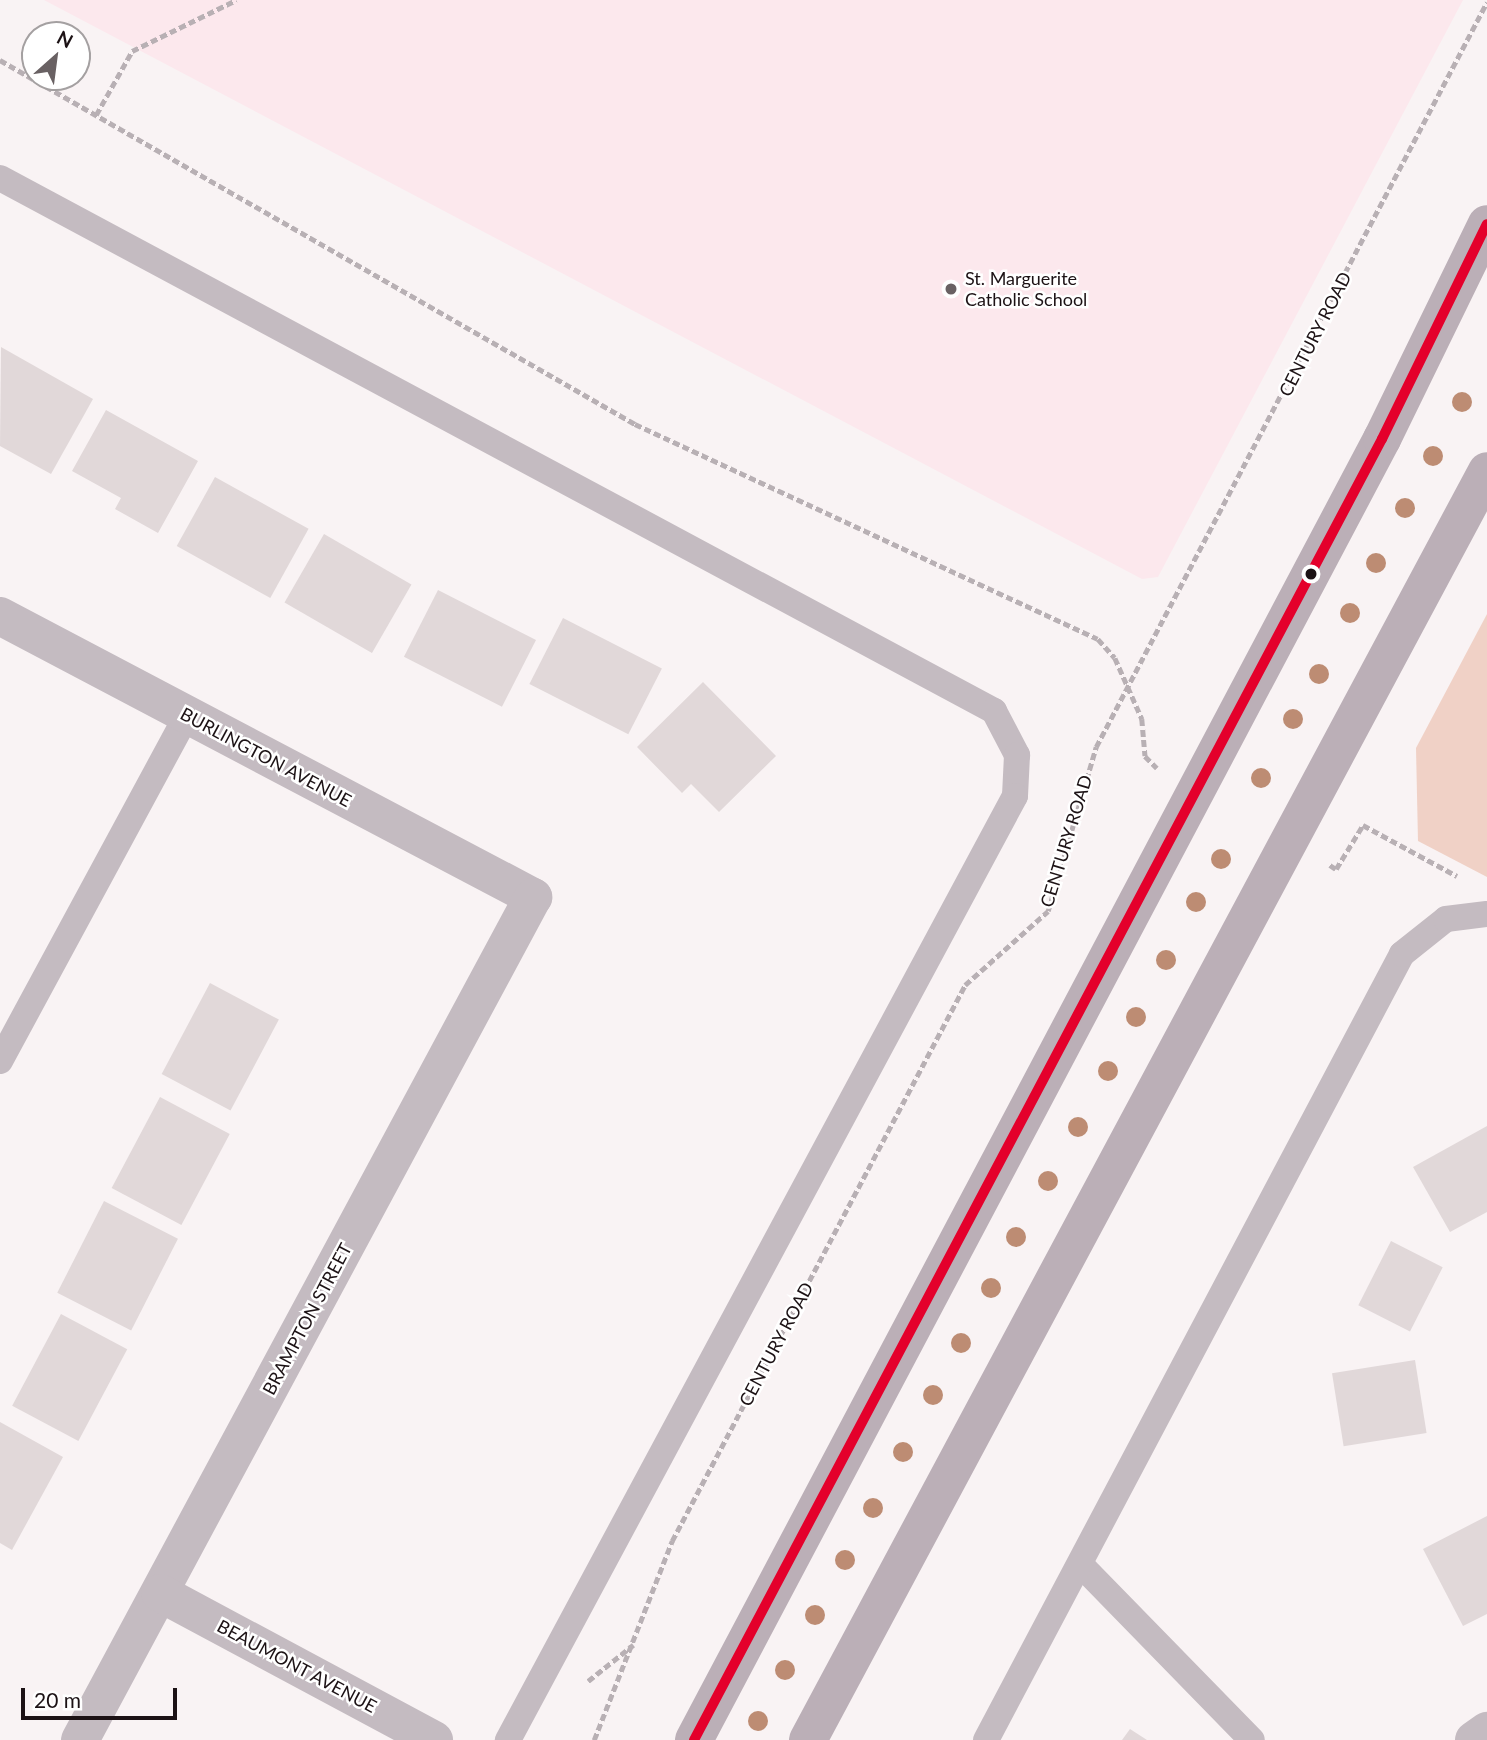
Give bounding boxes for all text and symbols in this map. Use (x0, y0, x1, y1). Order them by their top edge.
north arrow (21, 21, 91, 91)
text: N (53, 25, 77, 52)
place label: St. Marguerite Catholic School (965, 268, 1087, 310)
street label: CENTURY ROAD (1274, 268, 1356, 400)
marker: St. Marguerite Catholic School (943, 281, 959, 297)
unlabelled marker (1304, 567, 1318, 581)
street label: BURLINGTON AVENUE (176, 703, 356, 811)
street label: CENTURY ROAD (1036, 772, 1096, 910)
street label: BRAMPTON STREET (258, 1240, 356, 1398)
street label: CENTURY ROAD (734, 1278, 818, 1410)
street label: BEAUMONT AVENUE (213, 1615, 381, 1717)
scale bar (24, 1674, 180, 1718)
text: 20 m (34, 1687, 81, 1712)

